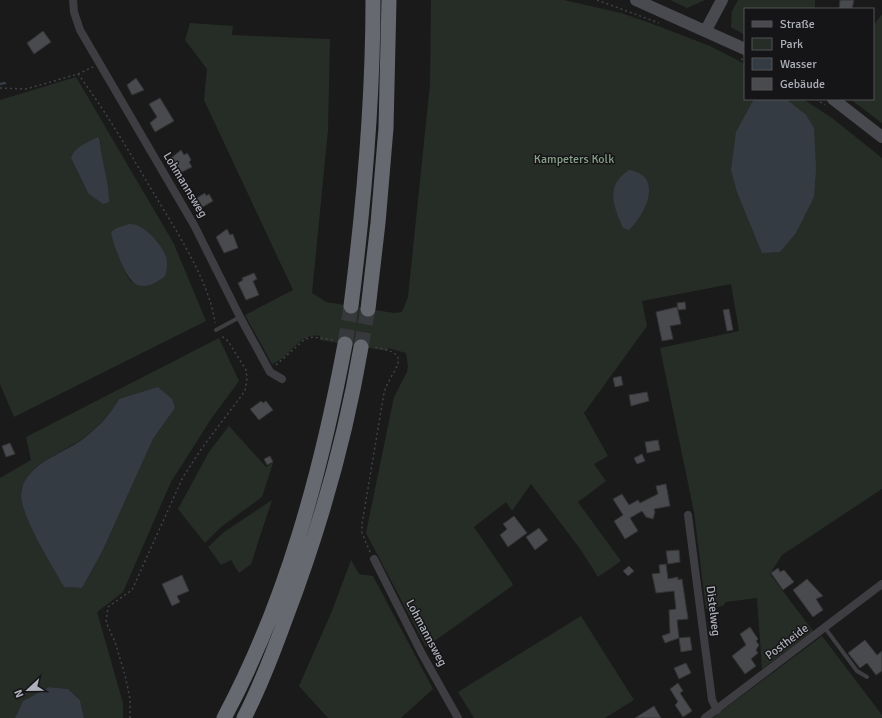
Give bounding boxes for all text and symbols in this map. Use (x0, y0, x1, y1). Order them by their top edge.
legend (744, 8, 874, 100)
text: Straße (780, 17, 815, 32)
text: Park (780, 37, 803, 52)
text: Wasser (780, 57, 817, 72)
text: Gebäude (780, 77, 825, 92)
street label: Lohmannsweg (160, 150, 210, 220)
park label: Kampeters Kolk (534, 152, 614, 167)
street label: Distelweg (702, 585, 724, 637)
street label: Lohmannsweg (402, 597, 450, 669)
street label: Postheide (762, 621, 812, 663)
north arrow (8, 670, 48, 710)
text: N (12, 688, 27, 700)

